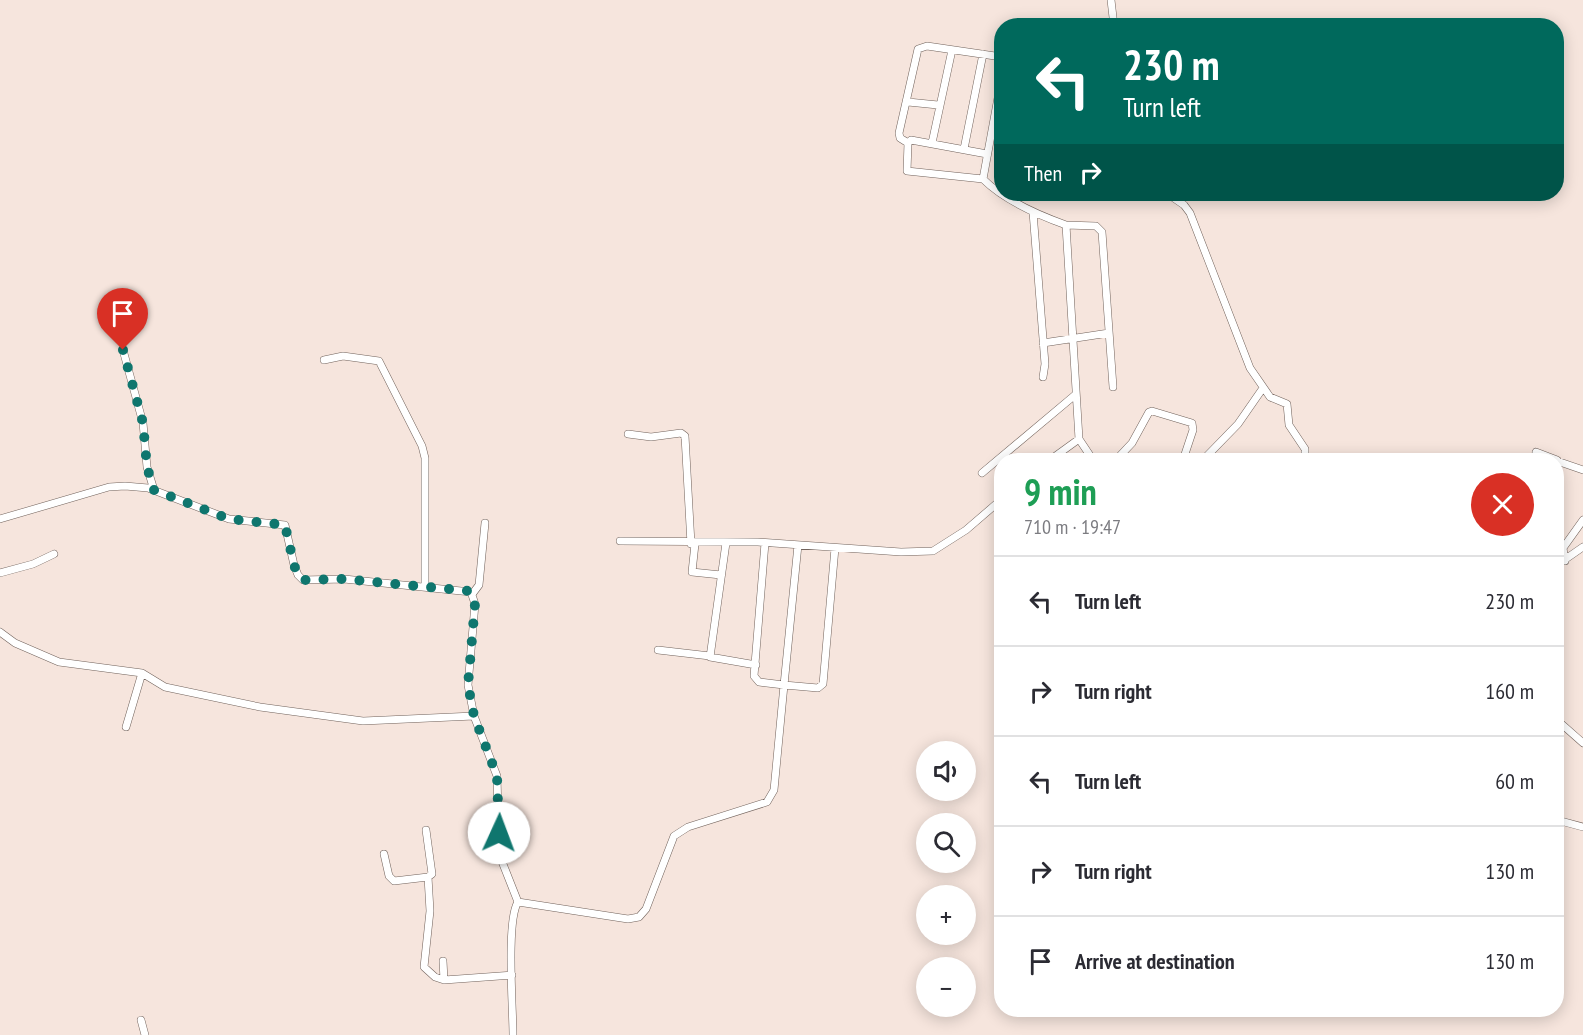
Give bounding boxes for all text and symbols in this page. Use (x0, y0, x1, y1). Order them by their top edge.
text: 230 m (1123, 37, 1220, 92)
icon: left (1024, 42, 1102, 120)
text: Turn left (1123, 90, 1201, 124)
icon: right (1074, 156, 1107, 189)
text: Then (1024, 159, 1062, 187)
pin (97, 288, 148, 350)
icon: arrive (106, 297, 139, 330)
text: 9 min (1024, 468, 1097, 515)
button: close (1471, 473, 1534, 536)
text: 710 m · 19:47 (1024, 514, 1121, 540)
icon: left (1024, 585, 1057, 618)
text: Turn left (1075, 587, 1141, 615)
text: 230 m (1485, 587, 1534, 615)
icon: right (1024, 675, 1057, 708)
text: Turn right (1075, 677, 1152, 705)
text: 160 m (1485, 677, 1534, 705)
map controls (916, 741, 976, 1017)
button: sound (916, 741, 976, 801)
icon: left (1024, 765, 1057, 798)
text: Turn left (1075, 767, 1141, 795)
text: 60 m (1495, 767, 1534, 795)
position arrow (467, 801, 531, 865)
button: search (916, 813, 976, 873)
icon: right (1024, 855, 1057, 888)
text: Turn right (1075, 857, 1152, 885)
text: 130 m (1485, 857, 1534, 885)
button: + (916, 885, 976, 945)
icon: arrive (1024, 945, 1057, 978)
text: Arrive at destination (1075, 947, 1235, 975)
text: 130 m (1485, 947, 1534, 975)
button: − (916, 957, 976, 1017)

